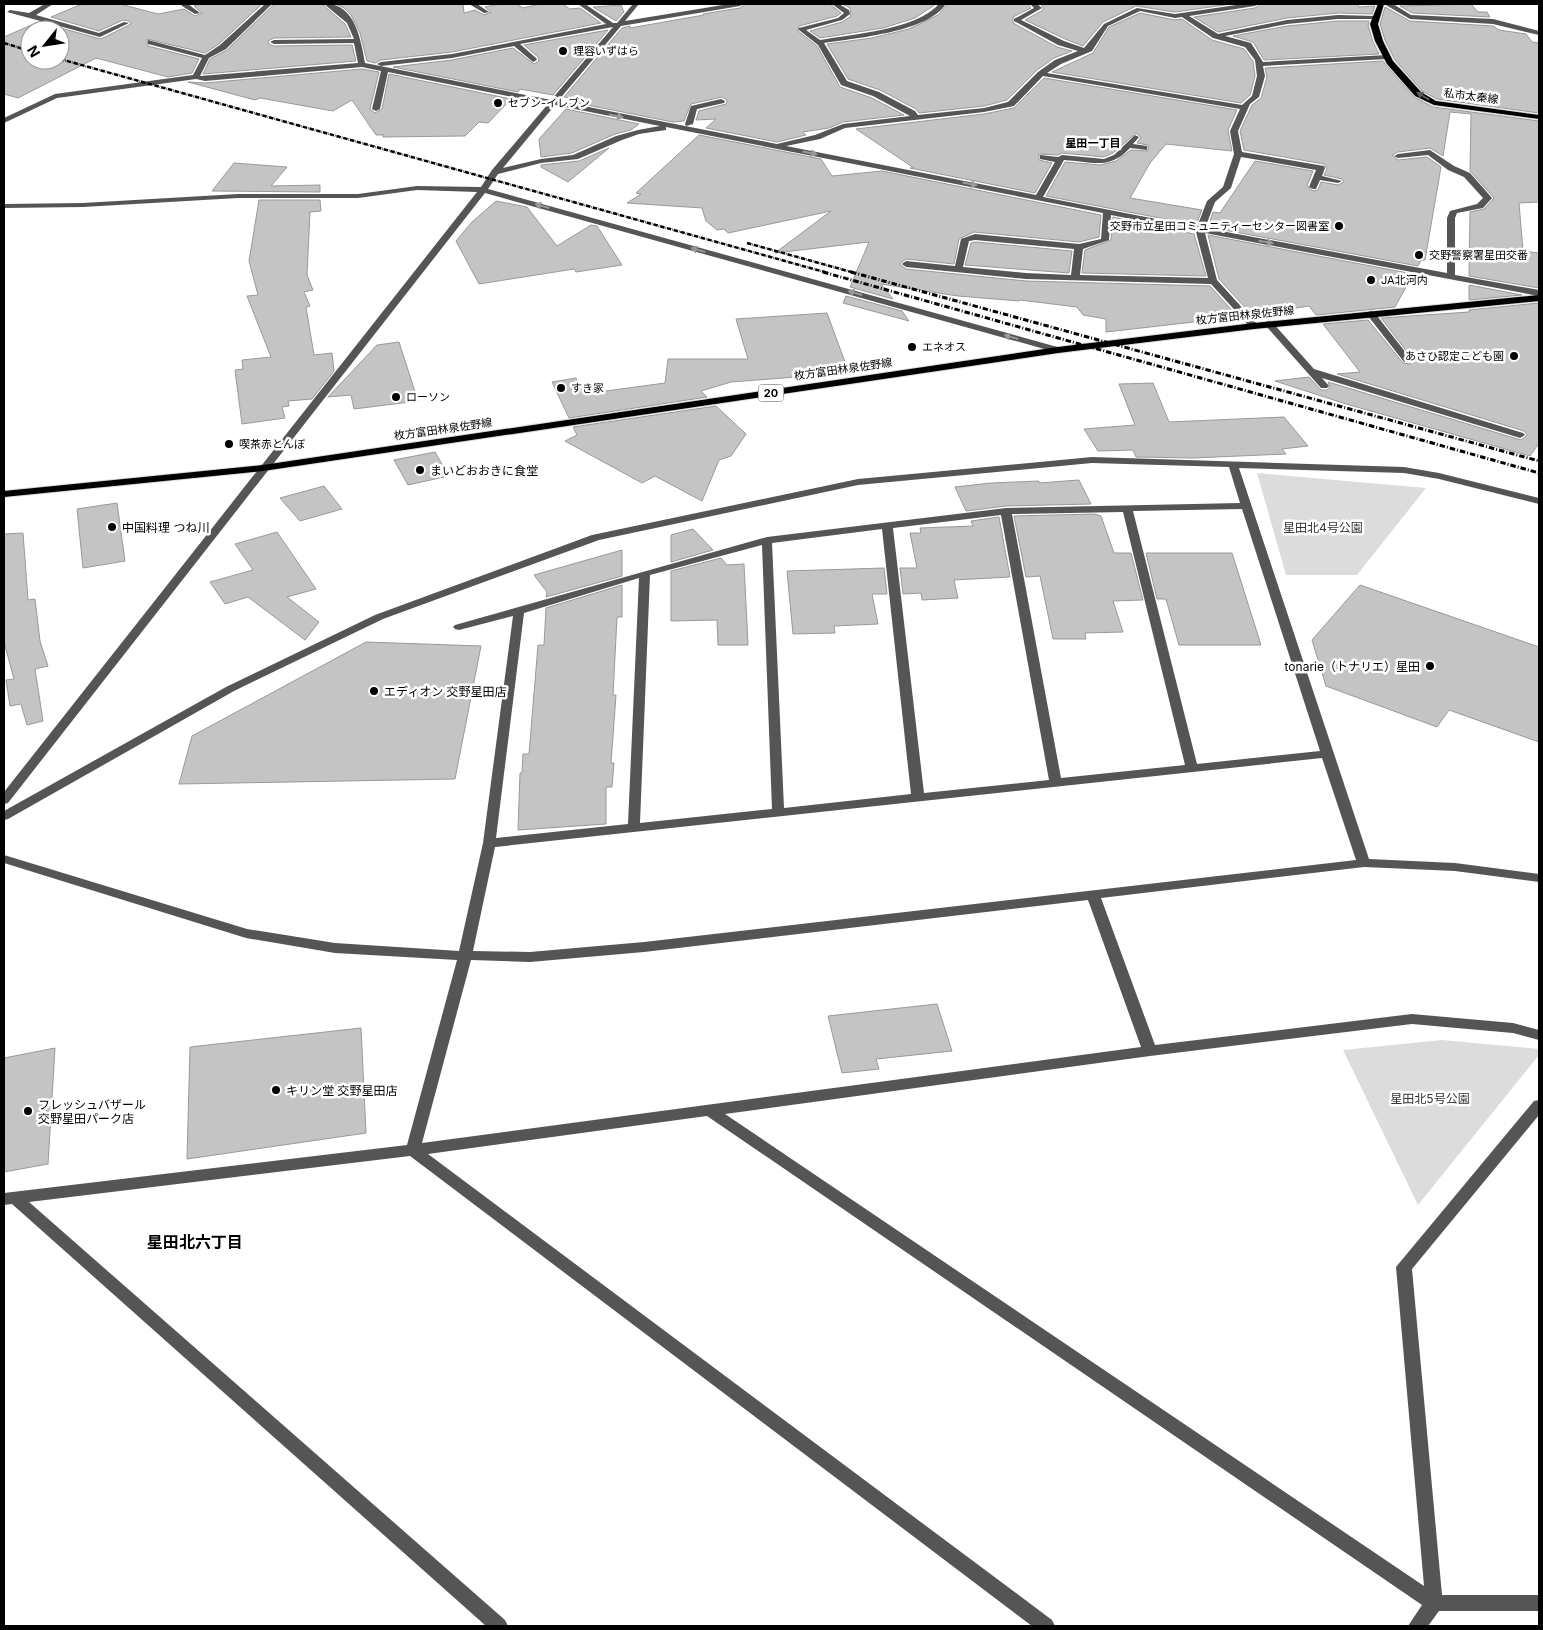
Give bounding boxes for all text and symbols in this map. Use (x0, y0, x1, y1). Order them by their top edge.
north arrow (20, 20, 70, 70)
text: N (23, 43, 43, 61)
place label: 理容いずはら (573, 44, 639, 58)
marker: 理容いずはら (557, 45, 569, 57)
street label: 私市太秦線 (1443, 86, 1499, 106)
one-way arrow (1417, 92, 1430, 101)
place label: セブン-イレブン (508, 96, 590, 110)
marker: セブン-イレブン (492, 97, 504, 109)
one-way arrow (609, 112, 625, 120)
district label: 星田一丁目 (1066, 136, 1121, 150)
one-way arrow (802, 149, 818, 157)
one-way arrow (962, 180, 977, 188)
one-way arrow (534, 202, 549, 210)
place label: 交野市立星田コミュニティーセンター図書室 (1110, 219, 1329, 233)
marker: 交野市立星田コミュニティーセンター図書室 (1333, 220, 1345, 232)
one-way arrow (1259, 238, 1274, 246)
one-way arrow (691, 245, 706, 253)
place label: 交野警察署星田交番 (1429, 248, 1528, 262)
marker: 交野警察署星田交番 (1413, 249, 1425, 261)
place label: JA北河内 (1381, 273, 1428, 287)
marker: JA北河内 (1365, 274, 1377, 286)
one-way arrow (847, 289, 862, 297)
street label: 枚方富田林泉佐野線 (1195, 303, 1295, 327)
one-way arrow (1004, 333, 1019, 341)
place label: エネオス (922, 340, 966, 354)
marker: エネオス (906, 341, 918, 353)
place label: あさひ認定こども園 (1405, 349, 1504, 363)
marker: あさひ認定こども園 (1508, 350, 1520, 362)
street label: 枚方富田林泉佐野線 (793, 355, 893, 383)
place label: すき家 (571, 381, 604, 395)
marker: すき家 (555, 382, 567, 394)
road number: 20 (758, 384, 784, 402)
place label: ローソン (406, 390, 450, 404)
marker: ローソン (390, 391, 402, 403)
street label: 枚方富田林泉佐野線 (393, 415, 493, 443)
place label: 喫茶赤とんぼ (239, 437, 305, 451)
marker: 喫茶赤とんぼ (223, 438, 235, 450)
place label: まいどおおきに食堂 (430, 463, 538, 478)
marker: まいどおおきに食堂 (414, 464, 426, 476)
place label: 中国料理 つね川 (122, 520, 209, 535)
park label: 星田北4号公園 (1283, 520, 1363, 535)
marker: 中国料理 つね川 (106, 521, 118, 533)
place label: tonarie（トナリエ）星田 (1285, 659, 1420, 674)
marker: tonarie（トナリエ）星田 (1424, 660, 1436, 672)
place label: エディオン 交野星田店 (384, 684, 507, 699)
marker: エディオン 交野星田店 (368, 685, 380, 697)
place label: キリン堂 交野星田店 (286, 1083, 397, 1098)
marker: キリン堂 交野星田店 (270, 1084, 282, 1096)
park label: 星田北5号公園 (1390, 1091, 1470, 1106)
place label: フレッシュバザール 交野星田パーク店 (38, 1097, 146, 1126)
marker: フレッシュバザール 交野星田パーク店 (22, 1105, 34, 1117)
district label: 星田北六丁目 (147, 1232, 243, 1252)

